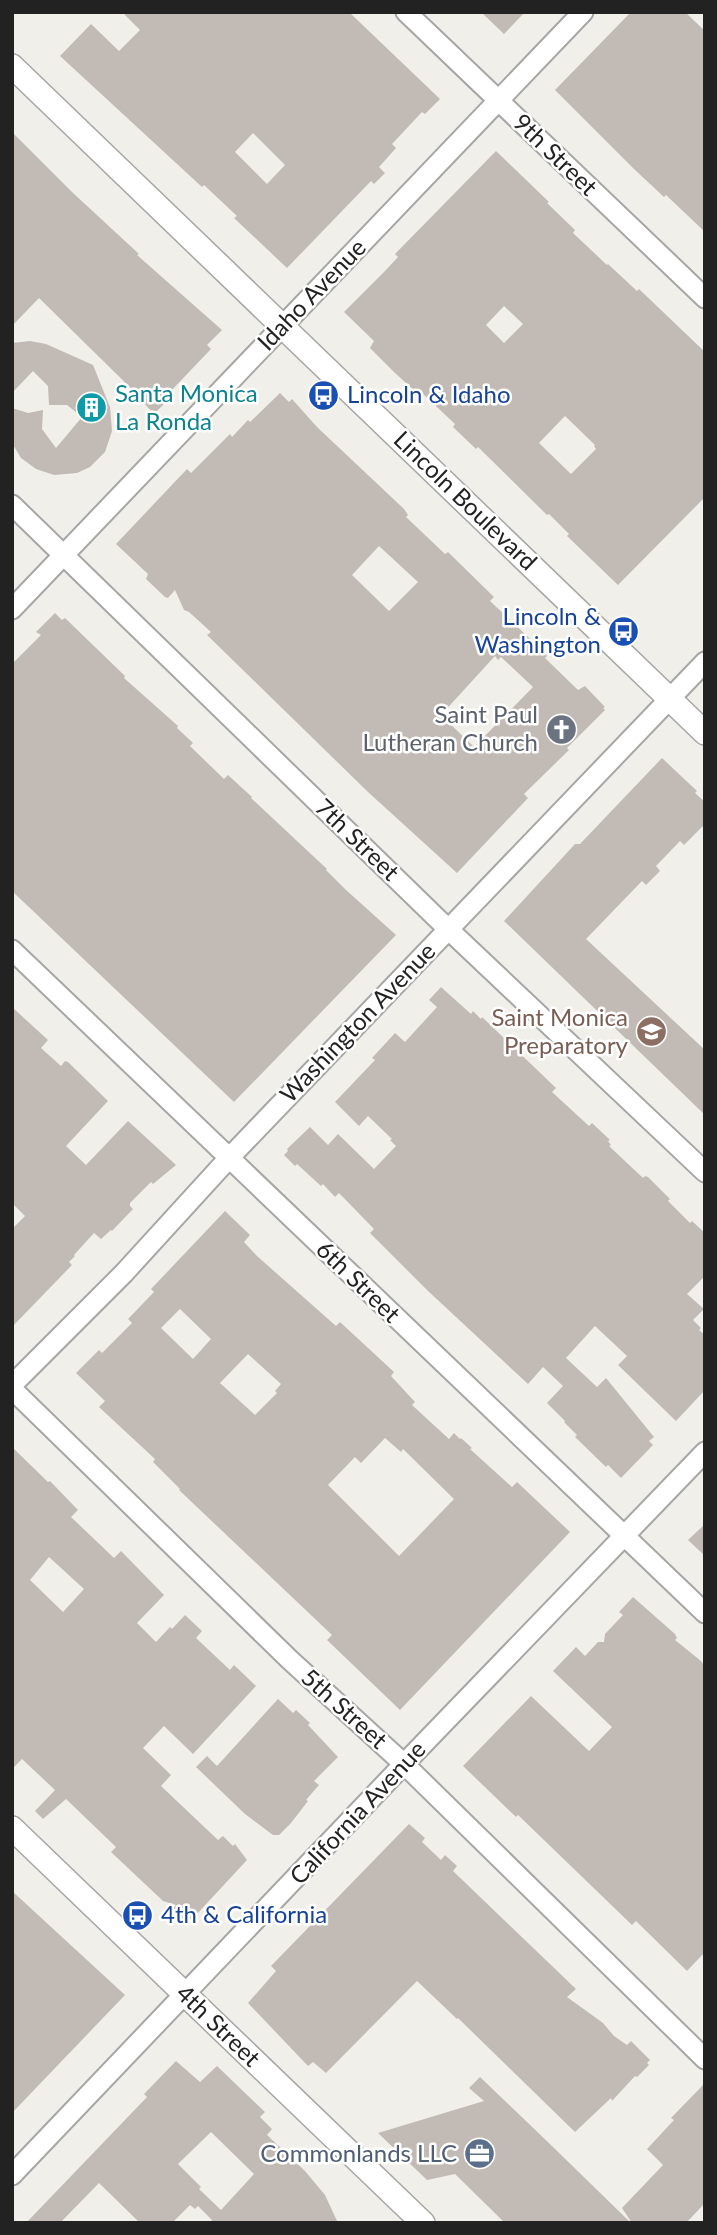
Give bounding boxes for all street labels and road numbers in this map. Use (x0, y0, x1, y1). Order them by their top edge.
street label: 9th Street (508, 107, 604, 201)
street label: Idaho Avenue (251, 232, 371, 356)
street label: Lincoln Boulevard (388, 424, 544, 576)
street label: 7th Street (310, 792, 406, 886)
street label: Washington Avenue (273, 936, 441, 1108)
street label: 6th Street (311, 1234, 407, 1328)
street label: 5th Street (296, 1662, 394, 1754)
street label: California Avenue (283, 1734, 431, 1890)
street label: 4th Street (171, 1978, 267, 2072)

